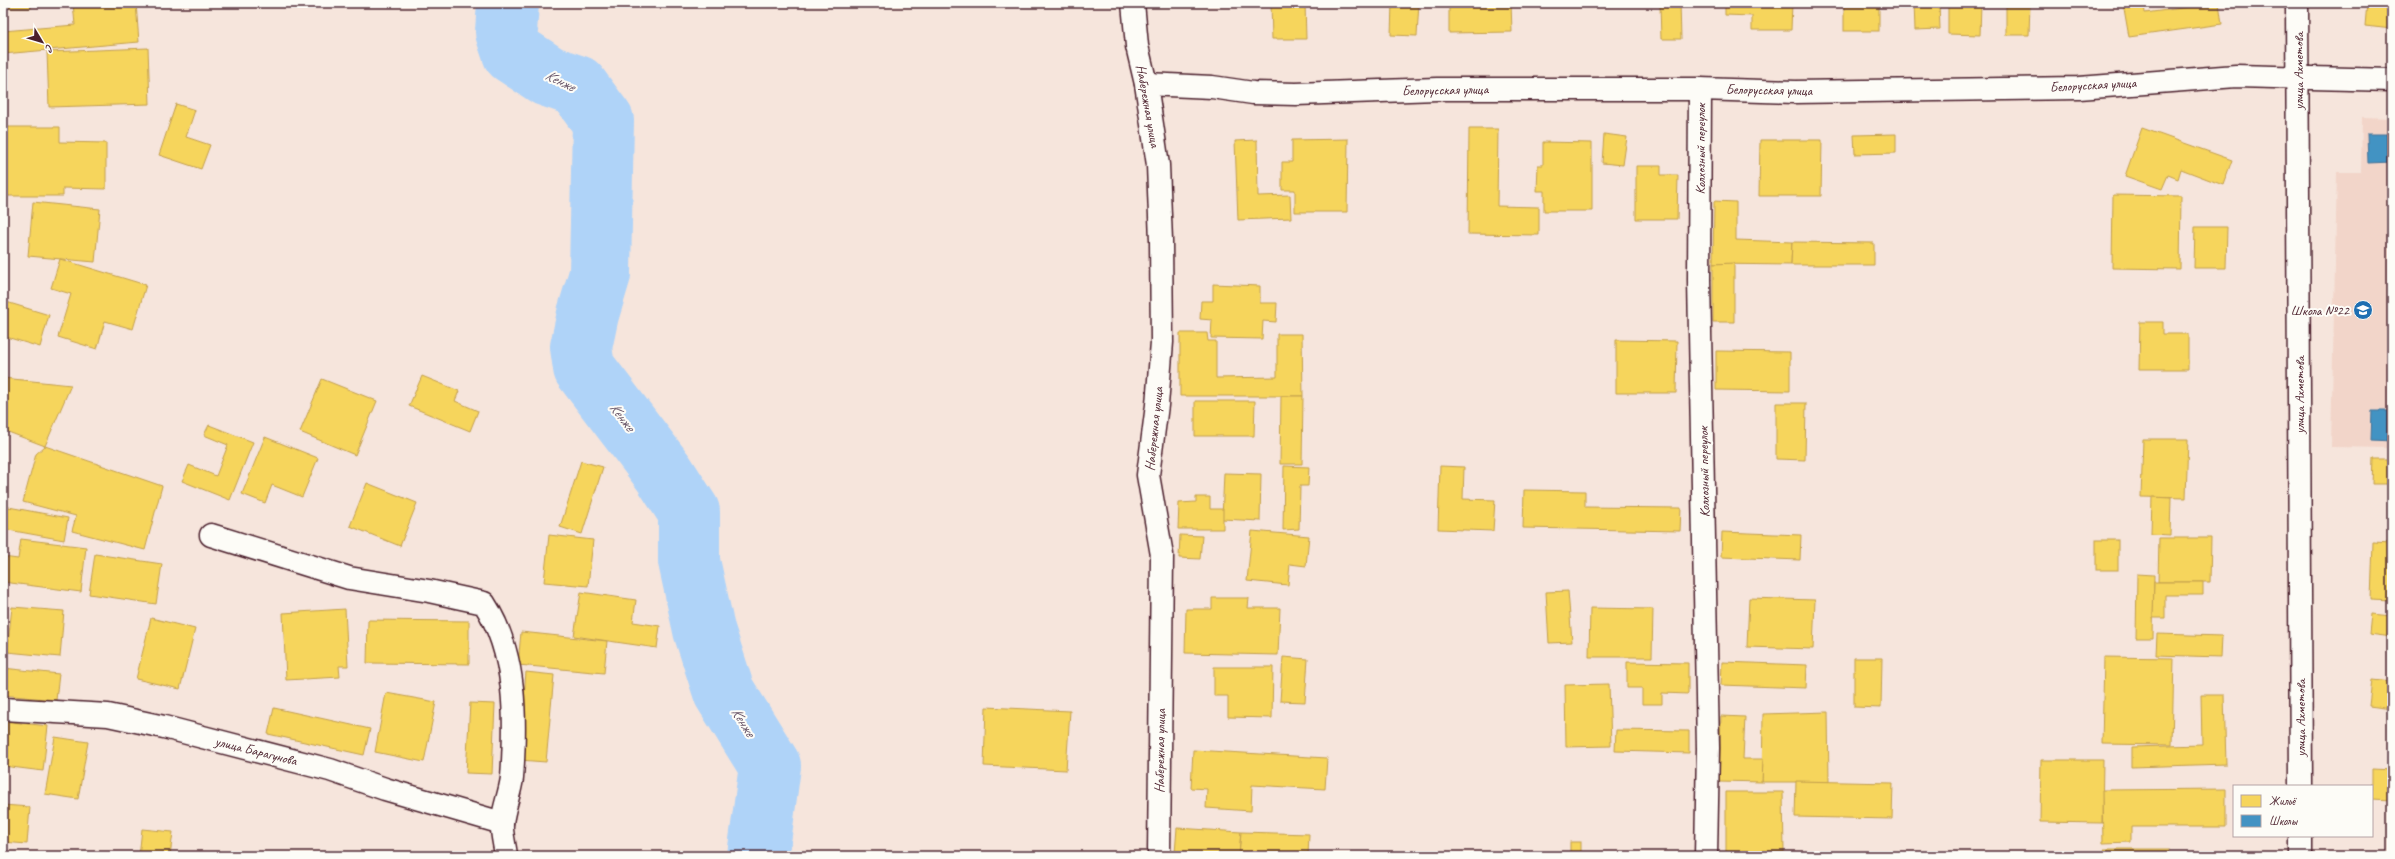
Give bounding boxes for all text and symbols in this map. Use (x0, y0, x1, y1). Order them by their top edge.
north arrow (22, 22, 62, 62)
street label: улица Ахметова (2290, 31, 2307, 111)
text: С (42, 42, 57, 56)
street label: Набережная улица (1132, 63, 1164, 150)
water label: Кенже (542, 66, 580, 97)
street label: Белорусская улица (2049, 74, 2138, 96)
street label: Белорусская улица (1402, 81, 1490, 99)
street label: Белорусская улица (1726, 81, 1814, 99)
street label: Колхозный переулок (1692, 102, 1709, 194)
school or university icon: Школа №22 (2352, 299, 2374, 321)
place label: Школа №22 (2291, 302, 2351, 319)
street label: улица Ахметова (2291, 355, 2308, 435)
street label: Набережная улица (1141, 385, 1167, 472)
water label: Кенже (605, 399, 640, 437)
street label: Колхозный переулок (1695, 425, 1713, 518)
street label: улица Ахметова (2292, 678, 2309, 758)
water label: Кенже (727, 704, 760, 742)
street label: Набережная улица (1151, 707, 1169, 793)
street label: улица Барагунова (212, 732, 300, 770)
legend (2233, 785, 2373, 837)
text: Жильё (2269, 793, 2297, 809)
text: Школы (2269, 813, 2299, 829)

